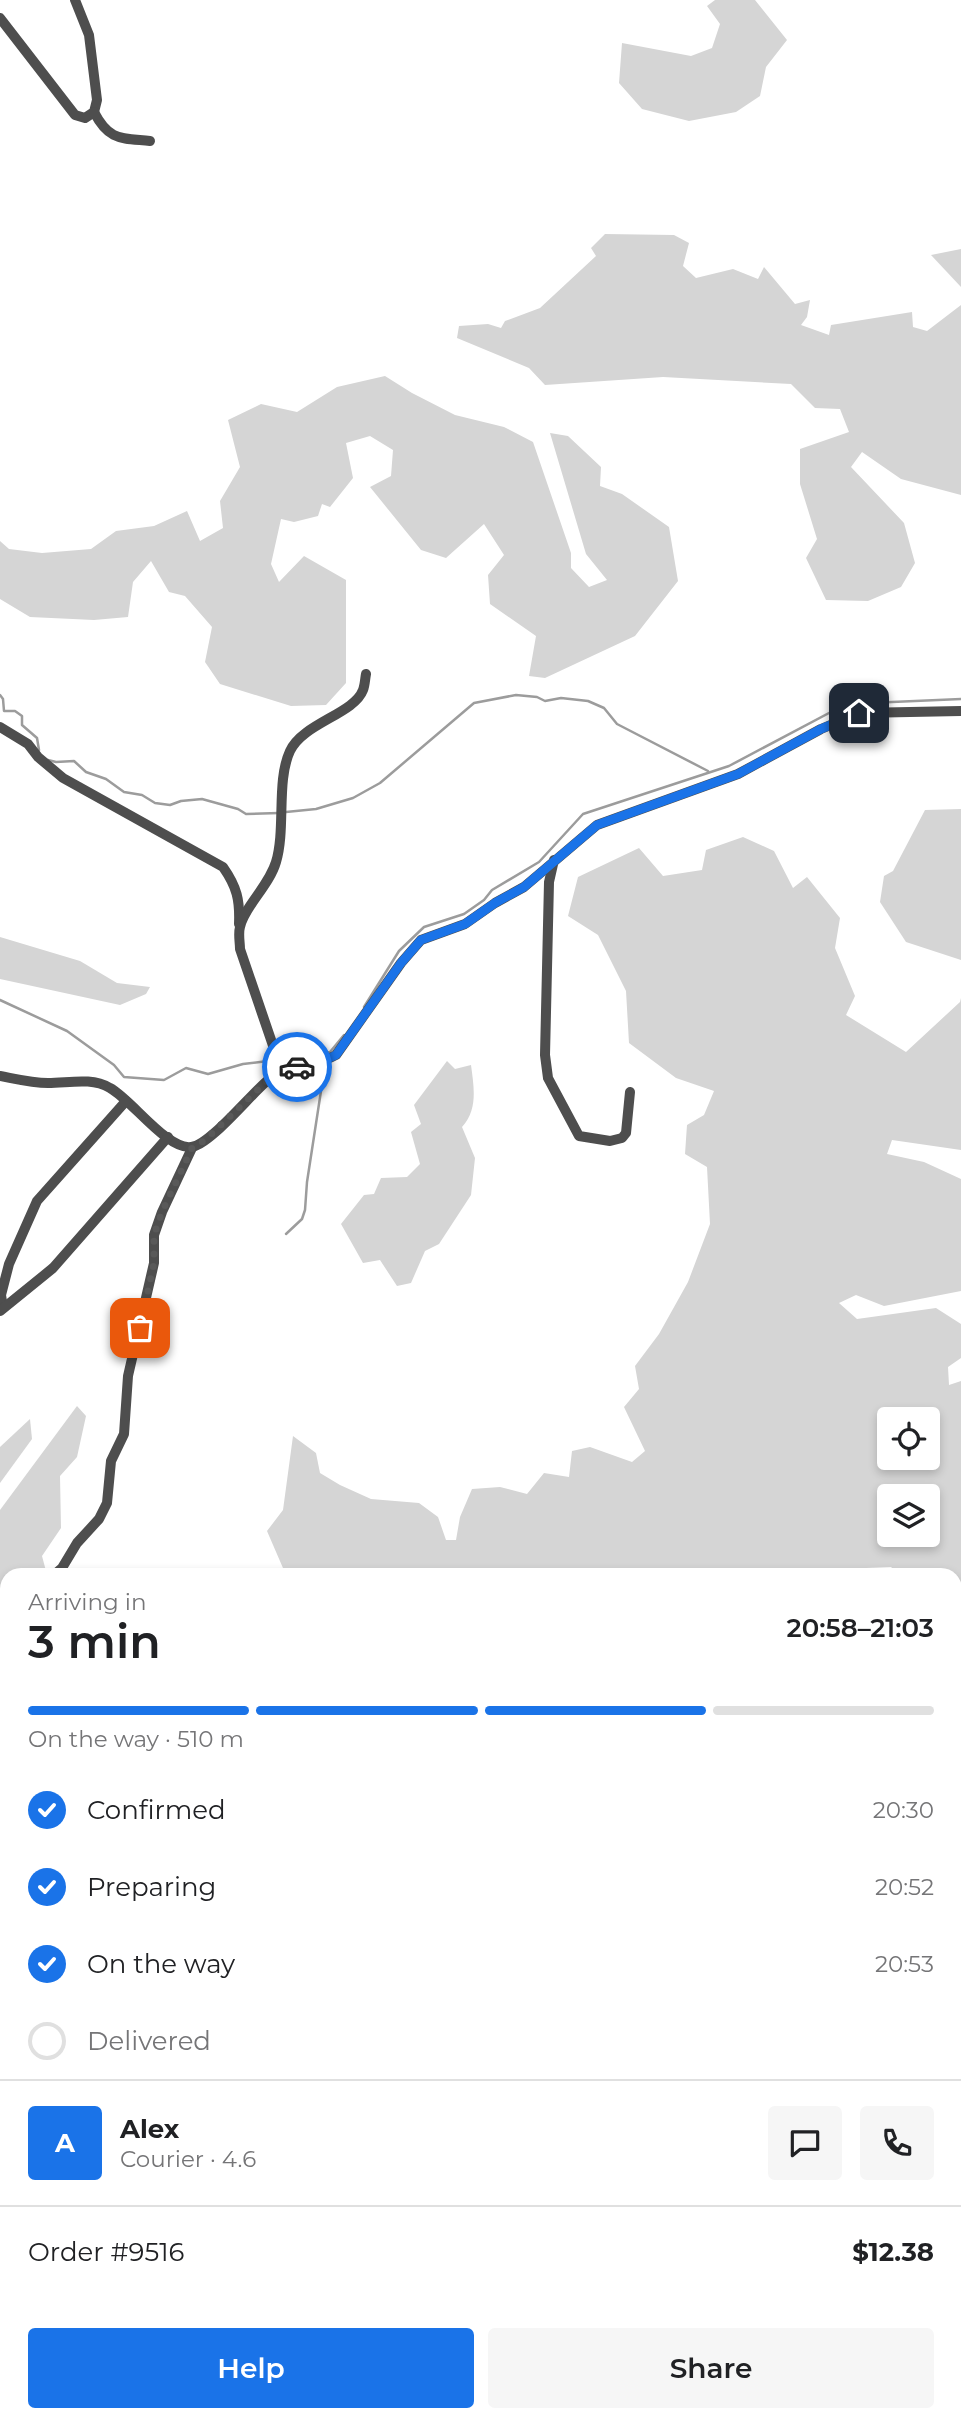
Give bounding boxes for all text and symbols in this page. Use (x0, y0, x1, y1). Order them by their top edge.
pin (829, 683, 889, 743)
icon: home (840, 694, 878, 732)
courier (262, 1032, 332, 1102)
icon: car (278, 1048, 316, 1086)
pin (110, 1298, 170, 1358)
icon: bag (121, 1309, 159, 1347)
map controls (877, 1407, 940, 1547)
button: locate (877, 1407, 940, 1470)
button: layers (877, 1484, 940, 1547)
text: Arriving in (28, 1588, 147, 1616)
text: 20:58–21:03 (787, 1612, 934, 1644)
text: 3 min (28, 1613, 161, 1670)
text: On the way · 510 m (28, 1725, 244, 1753)
icon: check (28, 1791, 66, 1829)
text: Confirmed (87, 1794, 226, 1826)
text: 20:30 (873, 1796, 934, 1824)
icon: check (28, 1868, 66, 1906)
text: Preparing (87, 1871, 216, 1903)
text: 20:52 (875, 1873, 934, 1901)
icon: check (28, 1945, 66, 1983)
text: On the way (87, 1948, 235, 1980)
text: 20:53 (875, 1950, 934, 1978)
text: Delivered (87, 2025, 211, 2057)
button: chat (768, 2106, 842, 2180)
button: phone (860, 2106, 934, 2180)
text: Alex (120, 2113, 179, 2145)
text: A (55, 2127, 75, 2159)
text: Courier · 4.6 (120, 2145, 256, 2173)
text: Order #9516 (28, 2236, 184, 2268)
text: $12.38 (852, 2236, 934, 2268)
button: Help (28, 2328, 474, 2408)
button: Share (488, 2328, 934, 2408)

